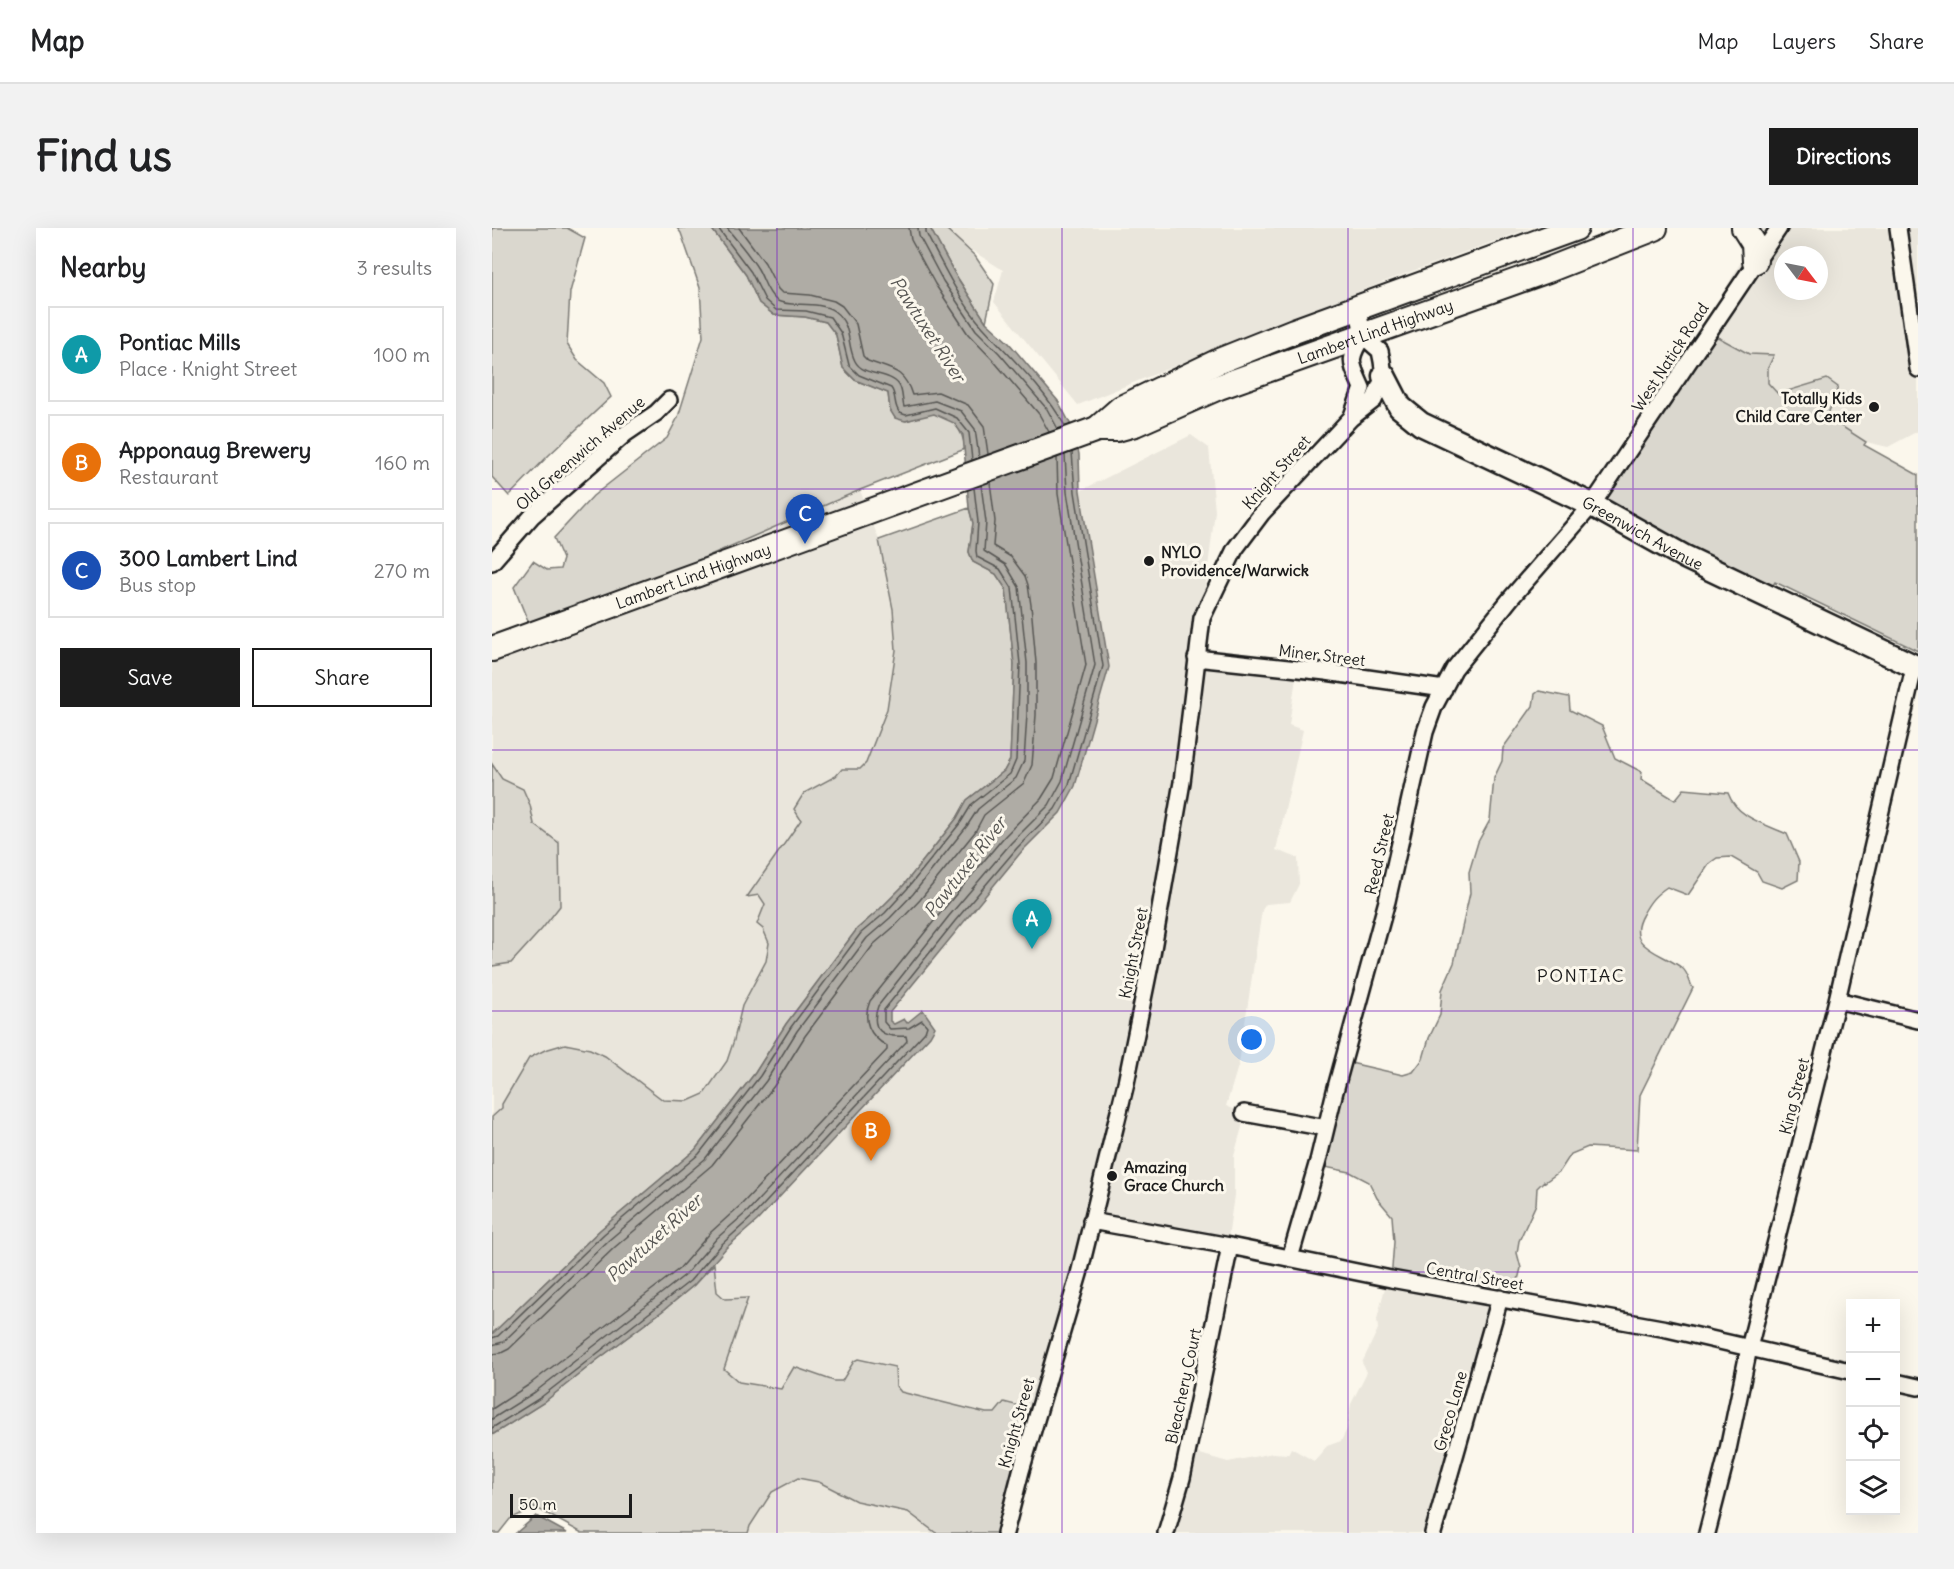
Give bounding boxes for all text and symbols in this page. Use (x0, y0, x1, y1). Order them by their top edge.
text: Map (30, 23, 84, 59)
text: Map (1698, 28, 1738, 55)
text: Layers (1771, 28, 1836, 55)
text: Share (1869, 28, 1924, 55)
button: Directions (1769, 128, 1918, 185)
text: Find us (36, 130, 172, 182)
north arrow (1774, 246, 1828, 300)
text: Nearby (60, 251, 146, 284)
text: 3 results (356, 255, 432, 280)
water label: Pawtuxet River (885, 272, 972, 388)
street label: Lambert Lind Highway (1295, 295, 1456, 368)
street label: West Natick Road (1627, 299, 1713, 415)
text: Pontiac Mills (119, 328, 240, 356)
text: A (75, 342, 88, 367)
text: 100 m (373, 342, 430, 367)
text: Place · Knight Street (119, 356, 297, 381)
place label: Totally Kids Child Care Center (1736, 388, 1862, 426)
street label: Old Greenwich Avenue (511, 392, 649, 514)
marker: Totally Kids Child Care Center (1867, 400, 1881, 414)
street label: Knight Street (1238, 430, 1315, 513)
text: Apponaug Brewery (119, 436, 311, 464)
text: B (75, 450, 88, 475)
text: 160 m (375, 450, 430, 475)
text: Restaurant (119, 464, 218, 489)
street label: Greenwich Avenue (1579, 492, 1706, 574)
pin: C (786, 494, 824, 544)
street label: Lambert Lind Highway (613, 538, 773, 613)
place label: NYLO Providence/Warwick (1161, 542, 1309, 580)
text: 300 Lambert Lind (119, 544, 298, 572)
marker: NYLO Providence/Warwick (1142, 554, 1156, 568)
text: C (75, 558, 88, 583)
text: 270 m (374, 558, 430, 583)
text: Bus stop (119, 572, 196, 597)
street label: Miner Street (1277, 640, 1367, 670)
button: Save (60, 648, 240, 707)
button: Share (252, 648, 432, 707)
water label: Pawtuxet River (919, 810, 1013, 922)
street label: Reed Street (1360, 811, 1398, 897)
pin: A (1012, 900, 1052, 949)
street label: Knight Street (1114, 905, 1152, 1000)
district label: PONTIAC (1537, 964, 1625, 987)
your location (1237, 1025, 1266, 1054)
street label: King Street (1775, 1055, 1813, 1136)
pin: B (852, 1112, 890, 1161)
place label: Amazing Grace Church (1124, 1157, 1224, 1195)
marker: Amazing Grace Church (1105, 1169, 1119, 1183)
water label: Pawtuxet River (601, 1187, 709, 1287)
street label: Central Street (1425, 1258, 1526, 1295)
map controls (1846, 1299, 1900, 1515)
button: + (1846, 1299, 1900, 1353)
street label: Bleachery Court (1161, 1326, 1205, 1446)
button: − (1846, 1353, 1900, 1407)
street label: Greco Lane (1429, 1369, 1471, 1453)
street label: Knight Street (994, 1375, 1039, 1470)
button: locate (1846, 1407, 1900, 1461)
button: layers (1846, 1461, 1900, 1515)
scale bar (510, 1491, 632, 1518)
text: 50 m (519, 1494, 557, 1514)

